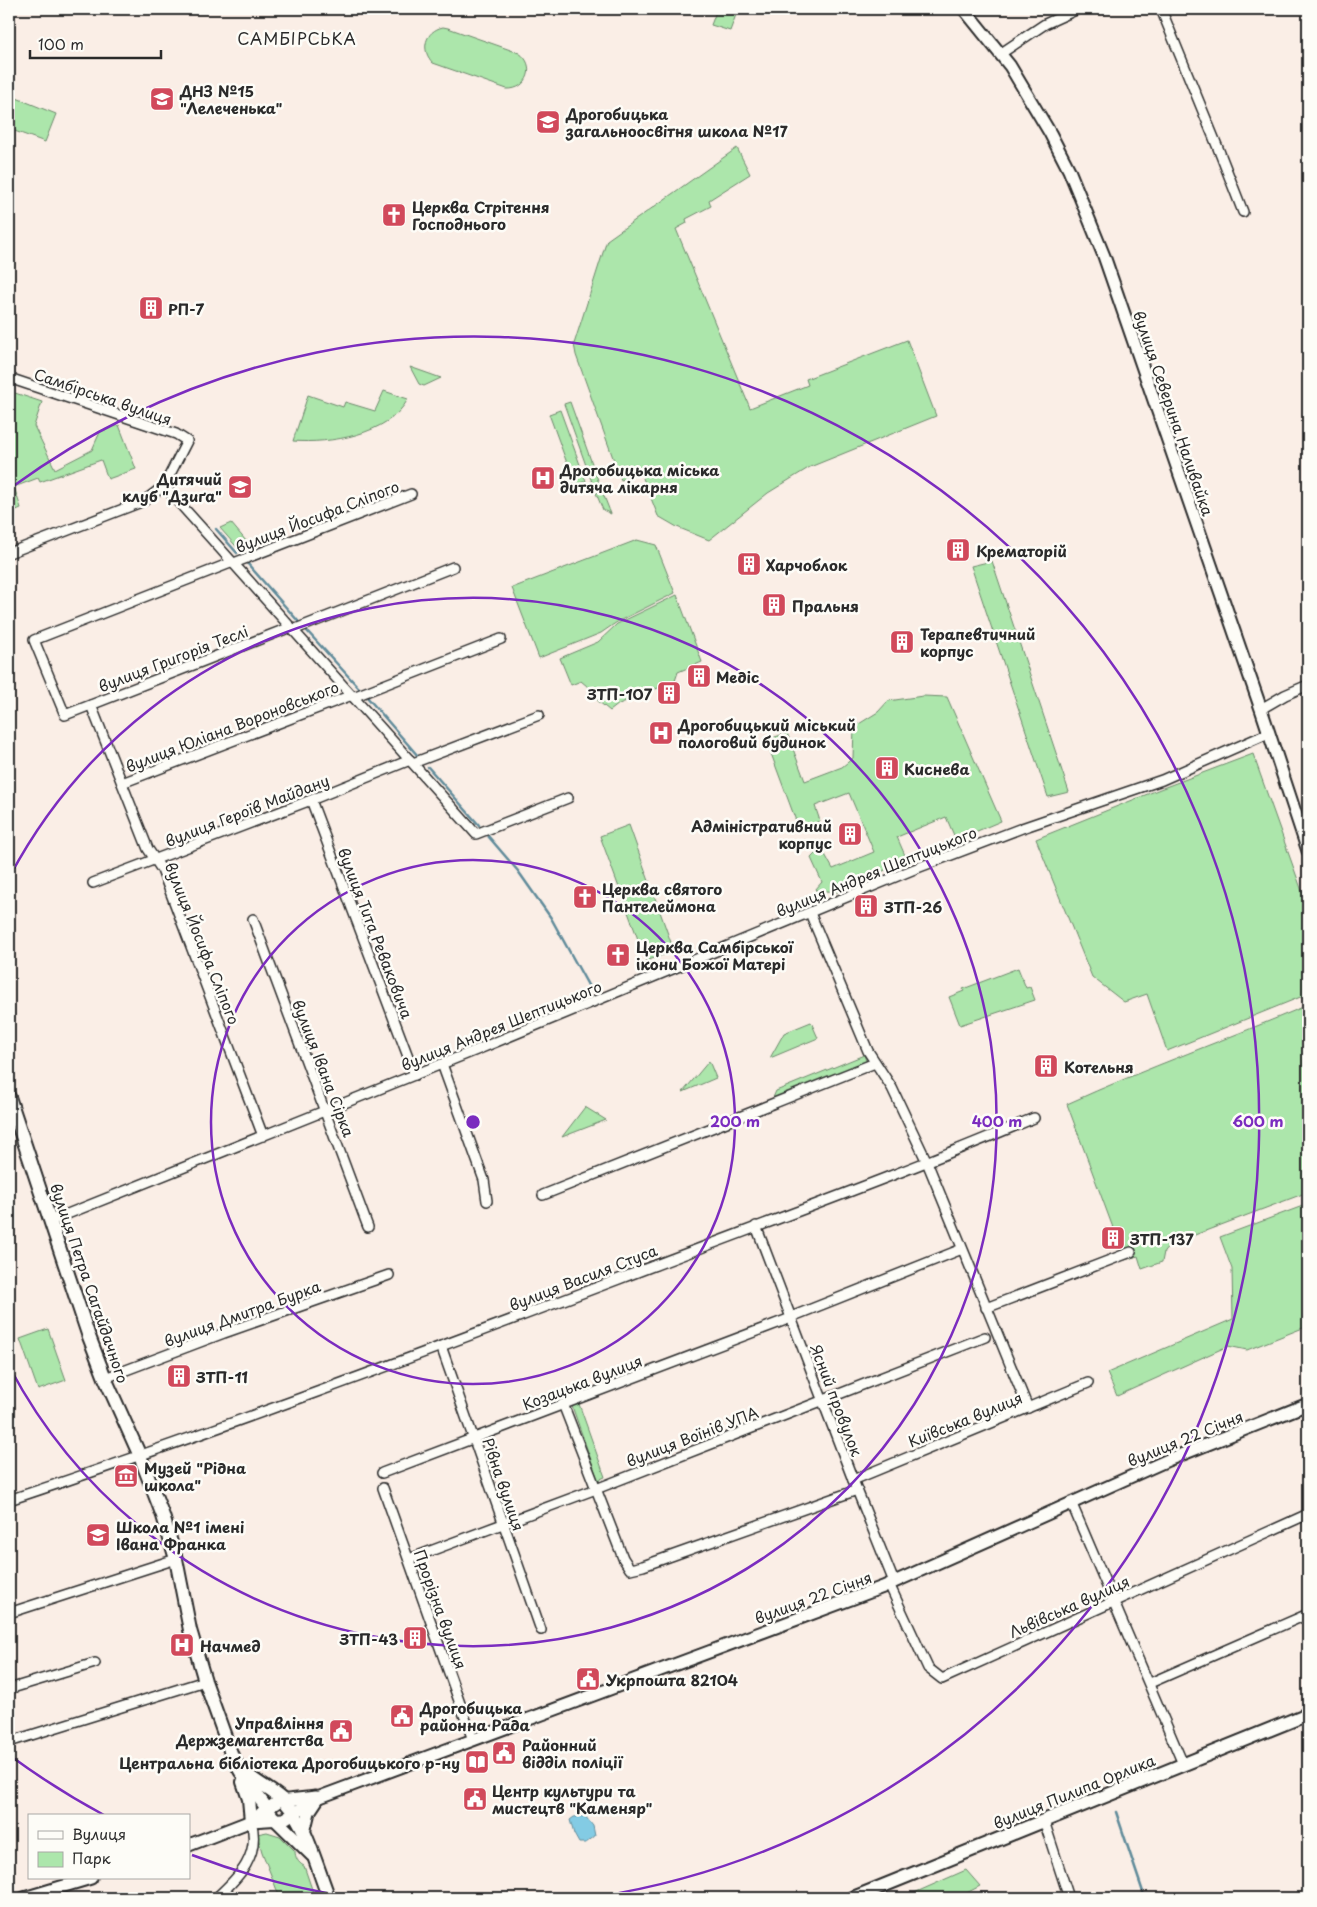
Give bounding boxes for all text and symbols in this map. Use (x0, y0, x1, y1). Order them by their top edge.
district label: САМБІРСЬКА (237, 26, 357, 50)
scale bar (30, 28, 161, 60)
text: 100 m (38, 32, 84, 55)
place label: ДНЗ №15 "Лелеченька" (179, 79, 282, 119)
school or university icon: ДНЗ №15 "Лелеченька" (149, 86, 175, 112)
place label: Дрогобицька загальноосвітня школа №17 (565, 102, 788, 142)
school or university icon: Дрогобицька загальноосвітня школа №17 (535, 109, 561, 135)
place label: Церква Стрітення Господнього (412, 195, 549, 235)
church icon: Церква Стрітення Господнього (381, 202, 407, 228)
building icon: РП-7 (138, 295, 164, 321)
place label: РП-7 (168, 297, 204, 320)
street label: вулиця Северина Наливайка (1128, 307, 1220, 519)
street label: Самбірська вулиця (31, 362, 175, 430)
place label: Дрогобицька міська дитяча лікарня (559, 458, 719, 498)
hospital icon: Дрогобицька міська дитяча лікарня (530, 465, 556, 491)
place label: Дитячий клуб "Дзиґа" (122, 467, 222, 507)
school or university icon: Дитячий клуб "Дзиґа" (227, 474, 253, 500)
street label: вулиця Йосифа Сліпого (232, 474, 402, 558)
building icon: Крематорій (945, 537, 971, 563)
place label: Крематорій (976, 539, 1067, 562)
building icon: Харчоблок (736, 551, 762, 577)
place label: Харчоблок (766, 553, 848, 576)
building icon: Пральня (761, 592, 787, 618)
place label: Пральня (792, 594, 859, 617)
street label: вулиця Григорія Теслі (95, 619, 251, 697)
place label: Терапевтичний корпус (920, 622, 1036, 662)
building icon: Терапевтичний корпус (889, 629, 915, 655)
building icon: Медіс (686, 663, 712, 689)
place label: Медіс (716, 665, 759, 688)
street label: вулиця Юліана Вороновського (122, 675, 342, 777)
building icon: ЗТП-107 (656, 680, 682, 706)
place label: ЗТП-107 (586, 682, 653, 705)
place label: Дрогобицький міський пологовий будинок (677, 713, 856, 753)
hospital icon: Дрогобицький міський пологовий будинок (648, 720, 674, 746)
building icon: Киснева (874, 755, 900, 781)
place label: Киснева (904, 757, 970, 780)
street label: вулиця Героїв Майдану (162, 768, 332, 852)
place label: Адміністративний корпус (691, 814, 832, 854)
street label: вулиця Андрея Шептицького (772, 820, 980, 922)
building icon: Адміністративний корпус (837, 821, 863, 847)
street label: вулиця Тита Реваковича (333, 844, 419, 1022)
street label: вулиця Йосифа Сліпого (160, 858, 246, 1028)
place label: Церква святого Пантелеймона (602, 877, 722, 917)
church icon: Церква святого Пантелеймона (572, 884, 598, 910)
building icon: ЗТП-26 (853, 893, 879, 919)
place label: ЗТП-26 (883, 895, 943, 918)
place label: Церква Самбірської ікони Божої Матері (636, 935, 795, 975)
church icon: Церква Самбірської ікони Божої Матері (605, 942, 631, 968)
street label: вулиця Андрея Шептицького (397, 974, 605, 1076)
street label: вулиця Івана Сірка (287, 996, 361, 1141)
building icon: Котельня (1033, 1053, 1059, 1079)
place label: Котельня (1064, 1055, 1134, 1078)
text: 200 m (710, 1109, 760, 1132)
text: 400 m (972, 1109, 1022, 1132)
text: 600 m (1232, 1109, 1284, 1132)
centre of rings (464, 1113, 482, 1131)
street label: вулиця Петра Сагайдачного (45, 1180, 135, 1386)
building icon: ЗТП-137 (1100, 1225, 1126, 1251)
place label: ЗТП-137 (1129, 1227, 1194, 1250)
street label: вулиця Василя Стуса (506, 1238, 661, 1316)
street label: вулиця Дмитра Бурка (161, 1274, 324, 1352)
street label: Ясний провулок (805, 1341, 869, 1459)
street label: Козацька вулиця (519, 1349, 645, 1415)
building icon: ЗТП-11 (166, 1363, 192, 1389)
place label: ЗТП-11 (195, 1365, 248, 1388)
street label: Київська вулиця (904, 1386, 1026, 1452)
street label: вулиця Воїнів УПА (623, 1400, 761, 1472)
street label: вулиця 22 Січня (1124, 1404, 1246, 1472)
street label: Рівна вулиця (477, 1434, 531, 1534)
place label: Музей "Рідна школа" (144, 1456, 246, 1496)
museum icon: Музей "Рідна школа" (113, 1463, 139, 1489)
place label: Школа №1 імені Івана Франка (116, 1515, 244, 1555)
school or university icon: Школа №1 імені Івана Франка (85, 1522, 111, 1548)
street label: Прорізна вулиця (409, 1546, 473, 1672)
street label: вулиця 22 Січня (751, 1565, 875, 1629)
street label: Львівська вулиця (1005, 1569, 1133, 1643)
building icon: ЗТП-43 (402, 1625, 428, 1651)
place label: ЗТП-43 (338, 1627, 398, 1650)
hospital icon: Начмед (169, 1632, 195, 1658)
place label: Начмед (200, 1634, 261, 1657)
public building icon: Укрпошта 82104 (575, 1666, 601, 1692)
place label: Укрпошта 82104 (605, 1668, 738, 1691)
place label: Дрогобицька районна Рада (419, 1696, 531, 1736)
public building icon: Дрогобицька районна Рада (389, 1703, 415, 1729)
place label: Управління Держземагентства (175, 1711, 325, 1751)
public building icon: Управління Держземагентства (328, 1718, 354, 1744)
place label: Районний відділ поліції (522, 1733, 624, 1773)
public building icon: Районний відділ поліції (491, 1740, 517, 1766)
street label: вулиця Пилипа Орлика (990, 1748, 1159, 1834)
library icon: Центральна бібліотека Дрогобицького р-ну (464, 1749, 490, 1775)
place label: Центральна бібліотека Дрогобицького р-ну (119, 1751, 460, 1774)
place label: Центр культури та мистецтв "Каменяр" (492, 1779, 653, 1819)
public building icon: Центр культури та мистецтв "Каменяр" (462, 1786, 488, 1812)
legend (28, 1814, 190, 1880)
text: Вулиця (72, 1822, 126, 1845)
text: Парк (72, 1846, 111, 1869)

